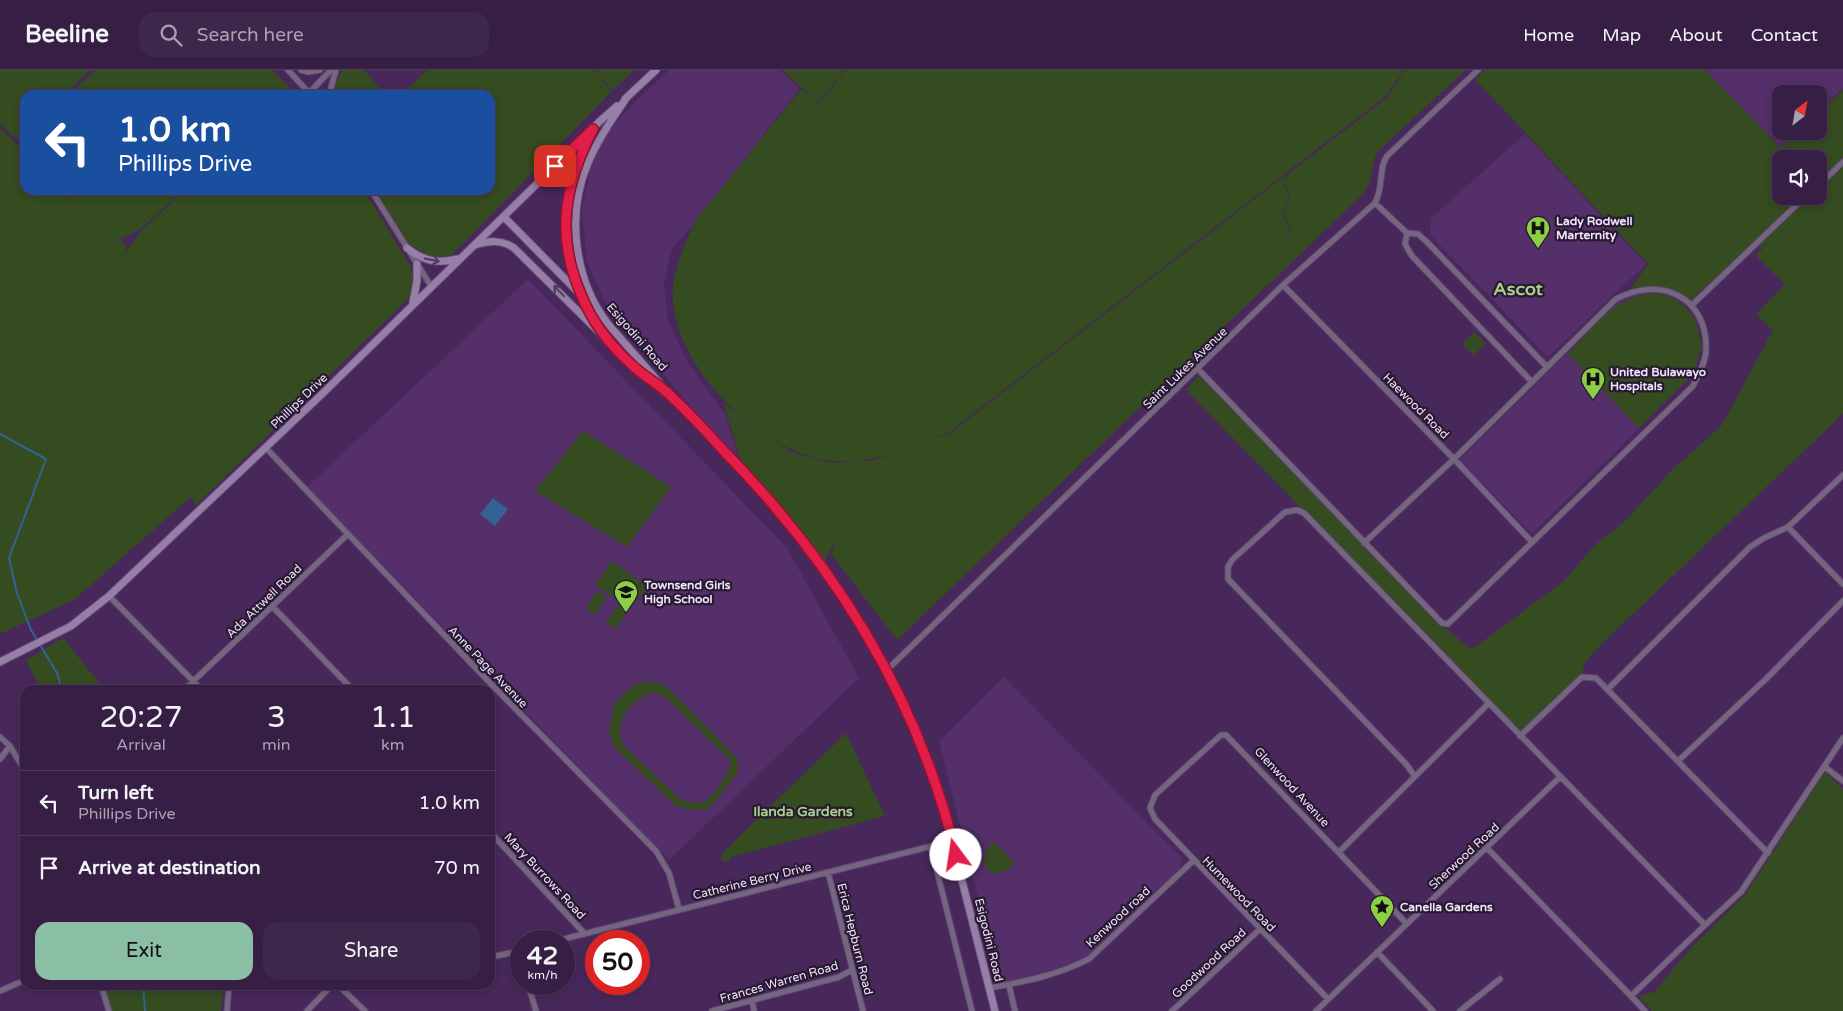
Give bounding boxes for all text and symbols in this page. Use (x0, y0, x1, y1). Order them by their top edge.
search box (139, 12, 489, 57)
text: Beeline (25, 20, 109, 49)
icon: search (157, 21, 185, 49)
text: Search here (197, 24, 304, 46)
text: Home (1523, 24, 1574, 46)
text: Map (1602, 24, 1641, 46)
text: About (1669, 24, 1723, 46)
text: Contact (1751, 24, 1818, 46)
north arrow (1772, 85, 1828, 140)
map controls (1772, 85, 1827, 205)
text: 1.0 km (118, 109, 231, 151)
icon: left (35, 110, 100, 175)
pin (534, 145, 576, 187)
button: sound (1772, 150, 1827, 205)
text: Phillips Drive (118, 151, 252, 177)
icon: arrive (541, 152, 569, 180)
place label: Lady Rodwell Marternity (1556, 214, 1632, 243)
hospital icon: Lady Rodwell Marternity (1525, 215, 1551, 249)
one-way arrow (424, 256, 440, 266)
district label: Ascot (1493, 278, 1543, 300)
one-way arrow (553, 285, 565, 298)
street label: Esigodini Road (604, 300, 670, 374)
street label: Saint Lukes Avenue (1140, 324, 1230, 412)
place label: United Bulawayo Hospitals (1610, 365, 1706, 394)
hospital icon: United Bulawayo Hospitals (1580, 366, 1606, 400)
street label: Phillips Drive (268, 370, 330, 431)
street label: Haewood Road (1380, 370, 1452, 442)
street label: Ada Attwell Road (223, 561, 305, 641)
place label: Townsend Girls High School (643, 578, 731, 607)
school or university icon: Townsend Girls High School (613, 579, 639, 613)
street label: Anne Page Avenue (445, 623, 531, 711)
text: 20:27 (99, 699, 183, 736)
text: 3 (267, 699, 286, 736)
text: 1.1 (370, 699, 415, 736)
text: Arrival (116, 735, 166, 755)
text: min (262, 735, 291, 755)
text: km (381, 735, 404, 755)
street label: Glenwood Avenue (1252, 744, 1333, 830)
text: Turn left (78, 782, 154, 804)
icon: left (35, 789, 63, 817)
text: 1.0 km (418, 792, 480, 814)
district label: Ilanda Gardens (753, 803, 853, 820)
text: Phillips Drive (78, 804, 176, 824)
street label: Sherwood Road (1426, 820, 1502, 892)
position arrow (929, 828, 981, 880)
street label: Mary Burrows Road (501, 830, 589, 922)
icon: arrive (35, 854, 63, 882)
street label: Humewood Road (1200, 854, 1278, 934)
text: Arrive at destination (78, 857, 261, 879)
text: 70 m (434, 857, 480, 879)
street label: Catherine Berry Drive (691, 859, 813, 903)
street label: Erica Hepburn Road (834, 882, 876, 996)
street label: Kenwood road (1083, 884, 1153, 950)
place icon: Canella Gardens (1369, 894, 1395, 928)
street label: Esigodini Road (972, 897, 1006, 983)
place label: Canella Gardens (1400, 900, 1493, 914)
button: Exit (35, 922, 253, 980)
button: Share (263, 922, 480, 980)
street label: Goodwood Road (1169, 925, 1249, 1001)
speed limit sign: 50 (585, 930, 650, 995)
text: 42 (527, 941, 558, 971)
street label: Frances Warren Road (718, 958, 840, 1006)
text: km/h (527, 968, 558, 982)

